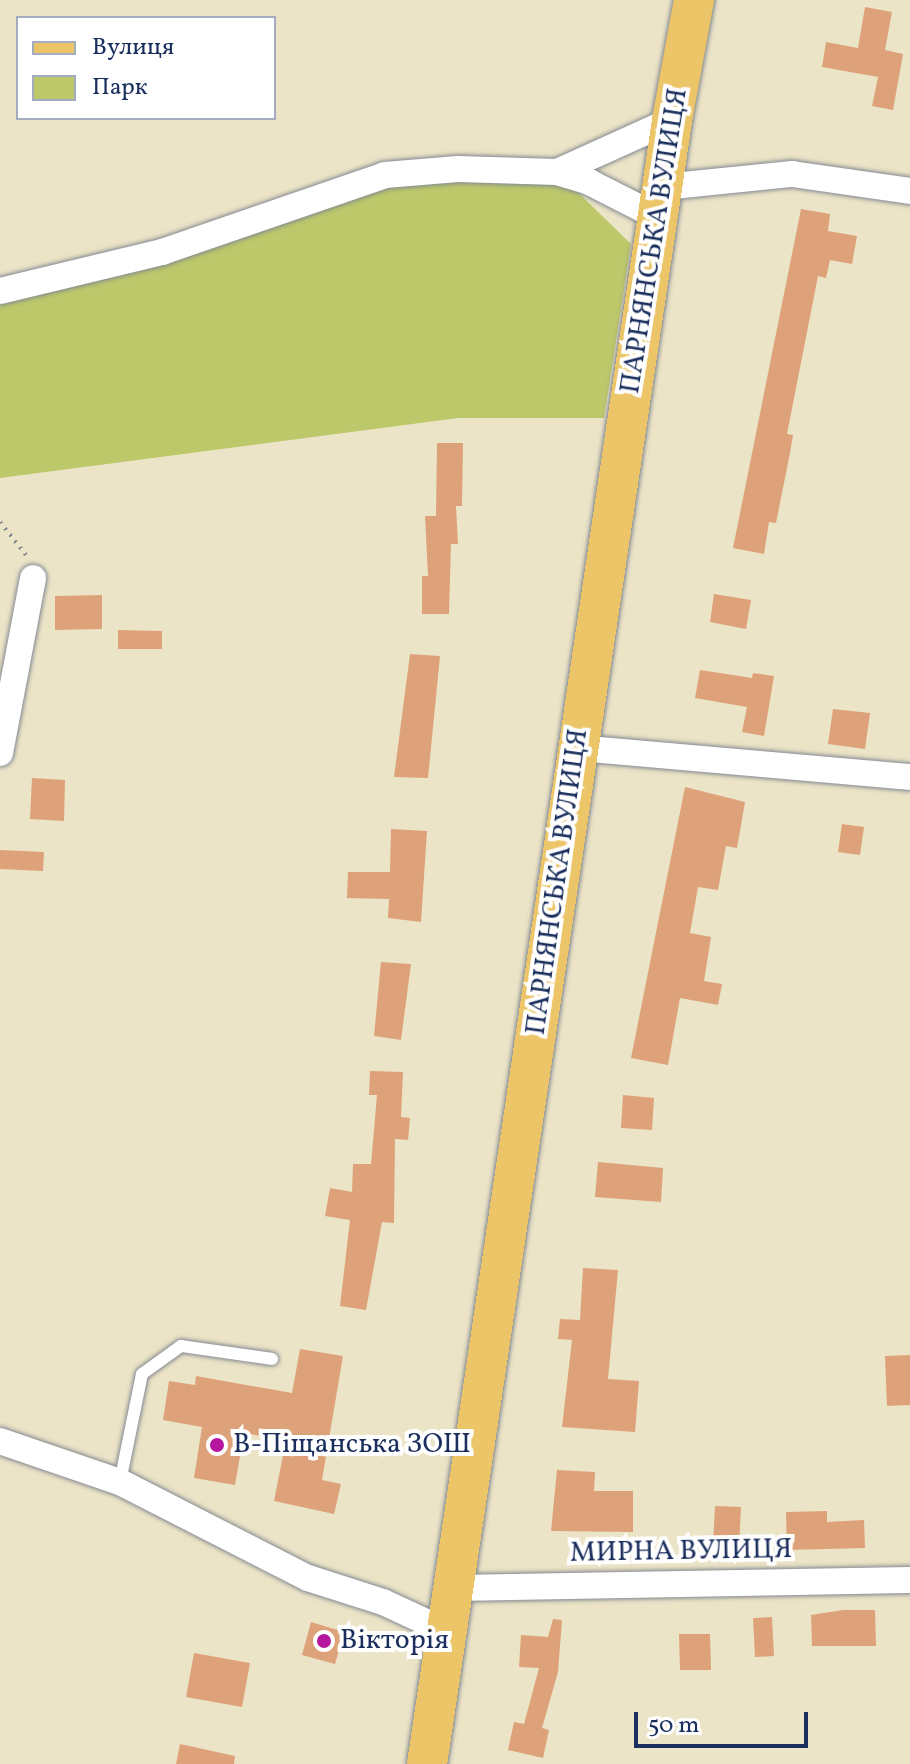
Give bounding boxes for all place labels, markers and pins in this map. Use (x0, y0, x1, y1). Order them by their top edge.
place label: В-Піщанська ЗОШ (233, 1428, 471, 1462)
marker: В-Піщанська ЗОШ (208, 1436, 226, 1454)
place label: Вікторія (340, 1624, 449, 1658)
marker: Вікторія (315, 1632, 333, 1650)

